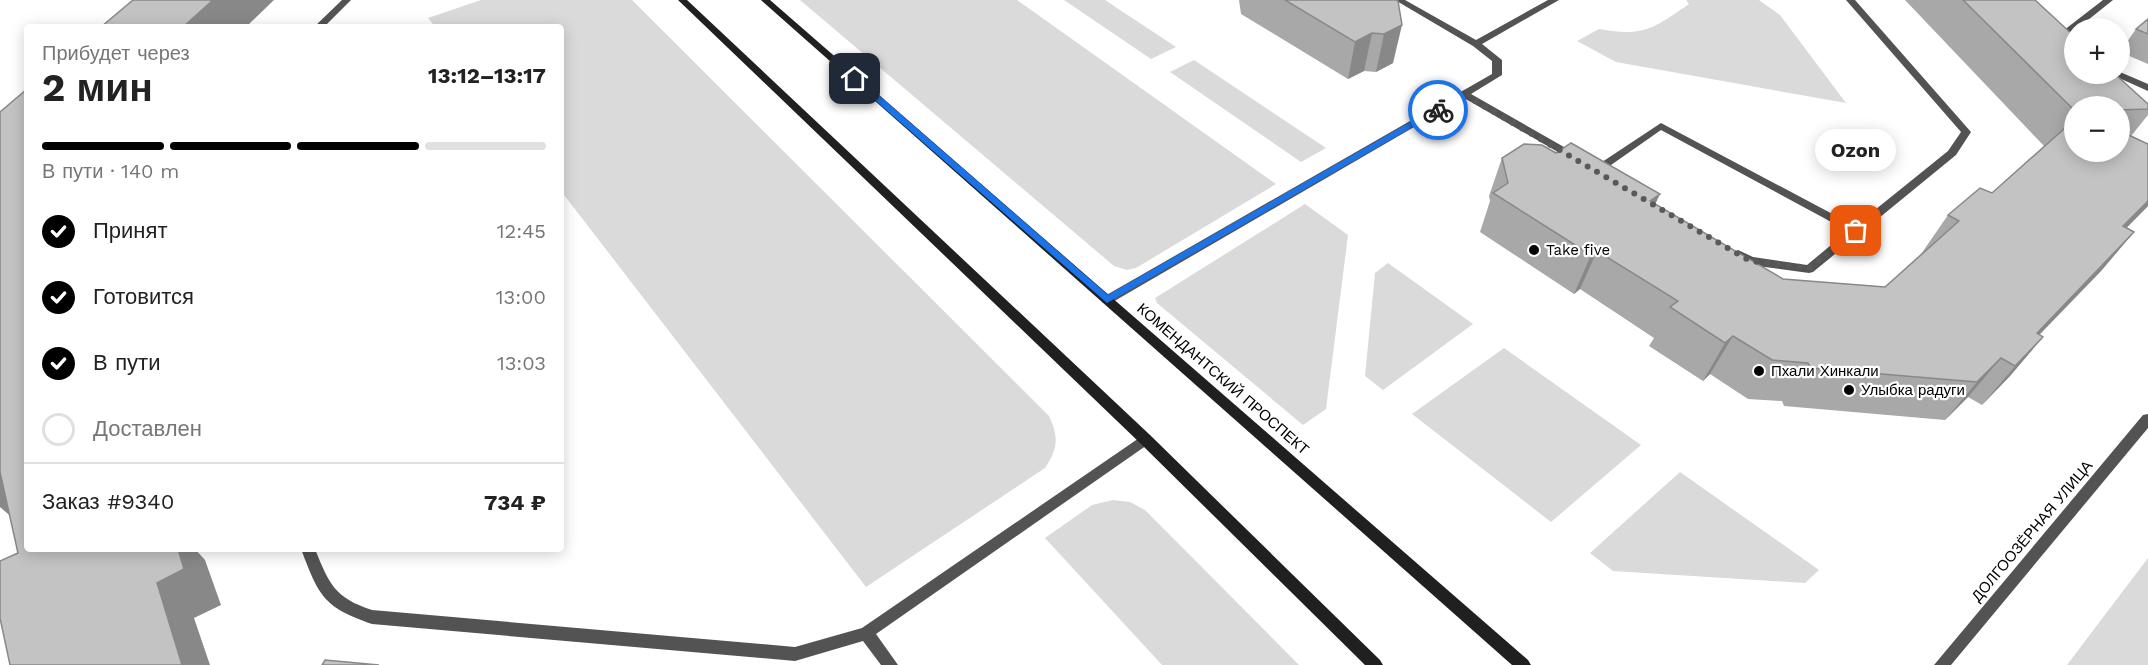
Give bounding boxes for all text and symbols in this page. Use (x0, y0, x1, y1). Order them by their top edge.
map controls (2064, 18, 2130, 162)
button: + (2064, 18, 2130, 84)
text: Прибудет через (42, 41, 190, 65)
pin (829, 53, 880, 104)
icon: home (838, 62, 871, 95)
text: 13:12–13:17 (428, 63, 546, 88)
text: 2 мин (42, 65, 153, 110)
courier (1408, 80, 1468, 140)
icon: bike (1422, 94, 1455, 127)
button: − (2064, 96, 2130, 162)
callout: Ozon (1816, 129, 1896, 171)
text: Ozon (1831, 138, 1880, 162)
text: В пути · 140 m (42, 159, 179, 183)
pin (1830, 205, 1881, 256)
icon: bag (1839, 214, 1872, 247)
icon: check (42, 215, 75, 248)
text: Принят (93, 218, 167, 243)
text: 12:45 (497, 219, 546, 243)
place label: Take five (1546, 241, 1610, 259)
marker: Take five (1527, 243, 1541, 257)
icon: check (42, 281, 75, 314)
text: Готовится (93, 284, 194, 309)
text: 13:00 (496, 285, 546, 309)
street label: КОМЕНДАНТСКИЙ ПРОСПЕКТ (1133, 300, 1313, 458)
icon: check (42, 347, 75, 380)
text: В пути (93, 350, 160, 375)
text: 13:03 (497, 351, 546, 375)
place label: Пхали Хинкали (1771, 362, 1879, 380)
marker: Пхали Хинкали (1752, 364, 1766, 378)
place label: Улыбка радуги (1861, 381, 1965, 399)
marker: Улыбка радуги (1842, 383, 1856, 397)
text: Доставлен (93, 416, 202, 441)
street label: ДОЛГООЗЁРНАЯ УЛИЦА (1968, 457, 2096, 605)
text: Заказ #9340 (42, 489, 174, 514)
text: 734 ₽ (484, 490, 546, 515)

